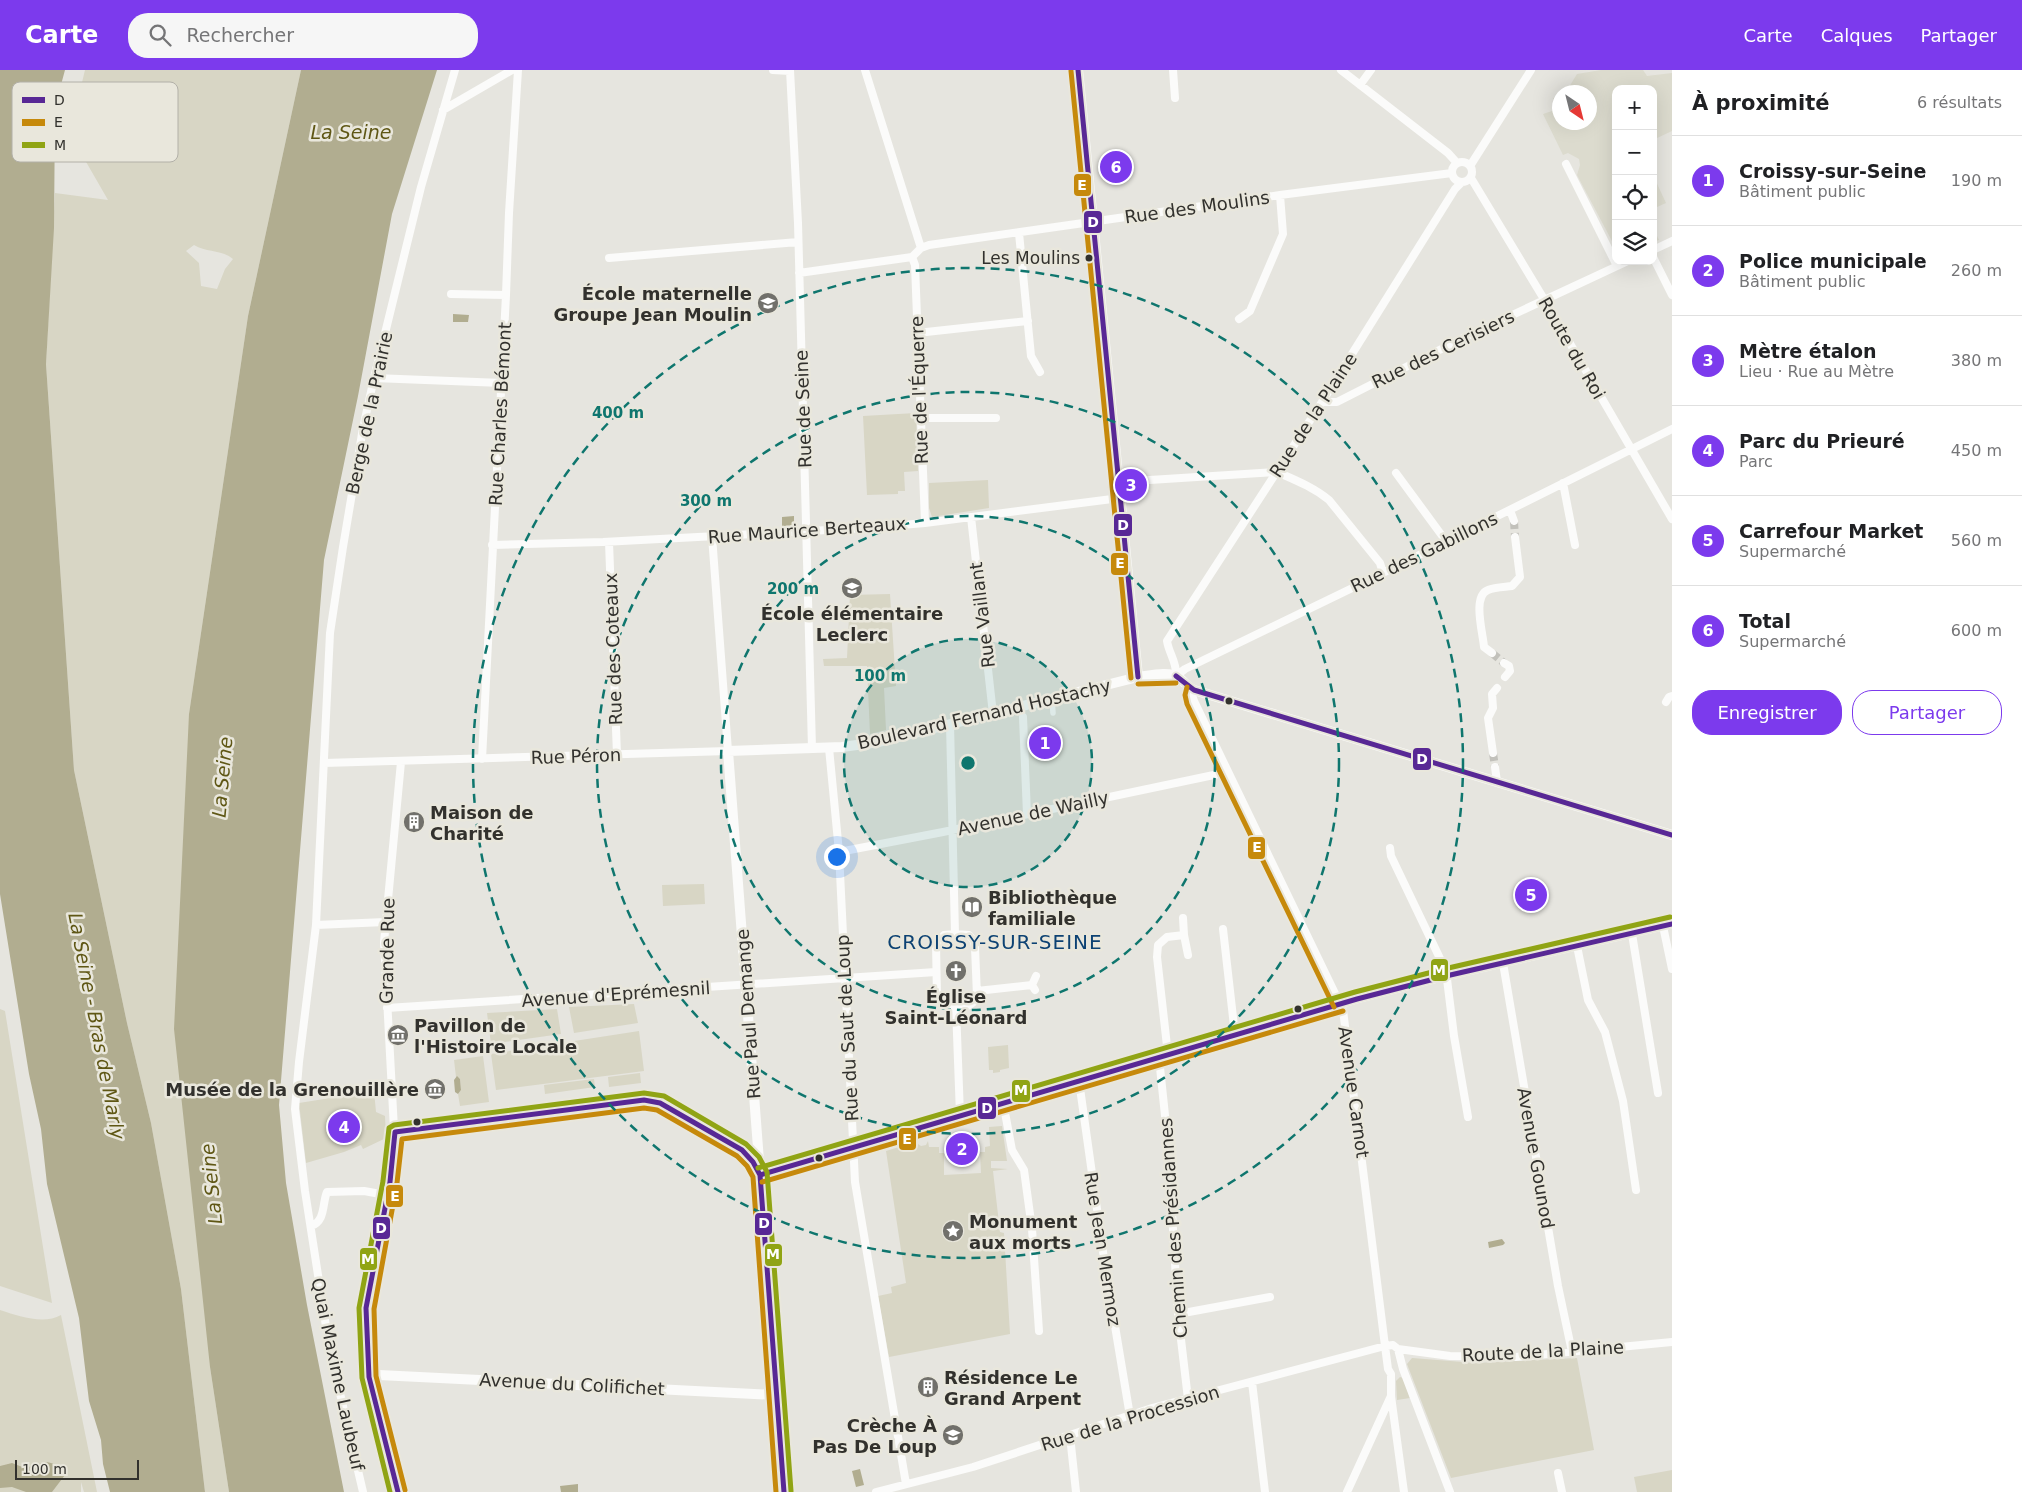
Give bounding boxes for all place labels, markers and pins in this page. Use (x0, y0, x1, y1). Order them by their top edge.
pin: 6 (1100, 148, 1132, 186)
place label: Les Moulins (981, 248, 1080, 268)
marker: Les Moulins (1084, 253, 1094, 263)
place label: École maternelle Groupe Jean Moulin (553, 283, 752, 325)
school or university icon: École maternelle Groupe Jean Moulin (756, 291, 780, 315)
pin: 3 (1115, 466, 1147, 504)
school or university icon: École élémentaire Leclerc (840, 576, 864, 600)
place label: École élémentaire Leclerc (761, 603, 943, 645)
unlabelled marker (1224, 696, 1234, 706)
pin: 1 (1029, 724, 1061, 762)
centre of rings (959, 754, 977, 772)
place label: Maison de Charité (430, 802, 533, 844)
building icon: Maison de Charité (402, 810, 426, 834)
pin: 5 (1515, 876, 1547, 914)
place label: Bibliothèque familiale (988, 887, 1117, 929)
library icon: Bibliothèque familiale (960, 895, 984, 919)
church icon: Église Saint-Léonard (944, 959, 968, 983)
place label: Église Saint-Léonard (885, 986, 1027, 1028)
unlabelled marker (1293, 1004, 1303, 1014)
place label: Pavillon de l'Histoire Locale (414, 1015, 577, 1057)
museum icon: Pavillon de l'Histoire Locale (386, 1023, 410, 1047)
museum icon: Musée de la Grenouillère (423, 1077, 447, 1101)
place label: Musée de la Grenouillère (165, 1079, 419, 1100)
pin: 4 (328, 1108, 360, 1146)
unlabelled marker (412, 1117, 422, 1127)
pin: 2 (946, 1130, 978, 1168)
unlabelled marker (814, 1153, 824, 1163)
place label: Monument aux morts (969, 1211, 1078, 1253)
place icon: Monument aux morts (941, 1219, 965, 1243)
place label: Résidence Le Grand Arpent (944, 1367, 1081, 1409)
building icon: Résidence Le Grand Arpent (916, 1375, 940, 1399)
place label: Crèche À Pas De Loup (812, 1415, 937, 1457)
school or university icon: Crèche À Pas De Loup (941, 1423, 965, 1447)

